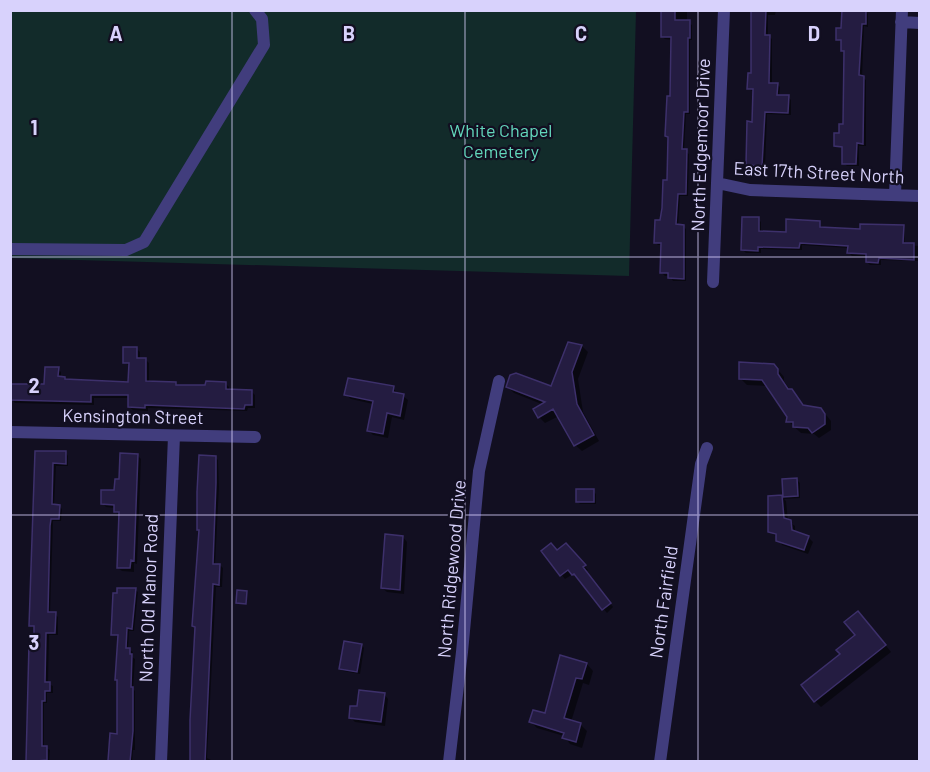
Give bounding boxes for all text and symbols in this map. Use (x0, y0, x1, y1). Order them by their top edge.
text: A (109, 21, 123, 45)
text: B (343, 21, 355, 45)
text: C (575, 21, 587, 45)
text: D (808, 21, 820, 45)
street label: North Edgemoor Drive (686, 58, 714, 232)
text: 1 (30, 115, 38, 139)
park label: White Chapel Cemetery (450, 119, 552, 162)
street label: East 17th Street North (733, 157, 905, 187)
text: 2 (28, 373, 40, 397)
street label: Kensington Street (62, 404, 204, 428)
street label: North Ridgewood Drive (432, 479, 470, 659)
street label: North Old Manor Road (134, 513, 162, 683)
street label: North Fairfield (644, 544, 682, 659)
text: 3 (29, 630, 39, 654)

